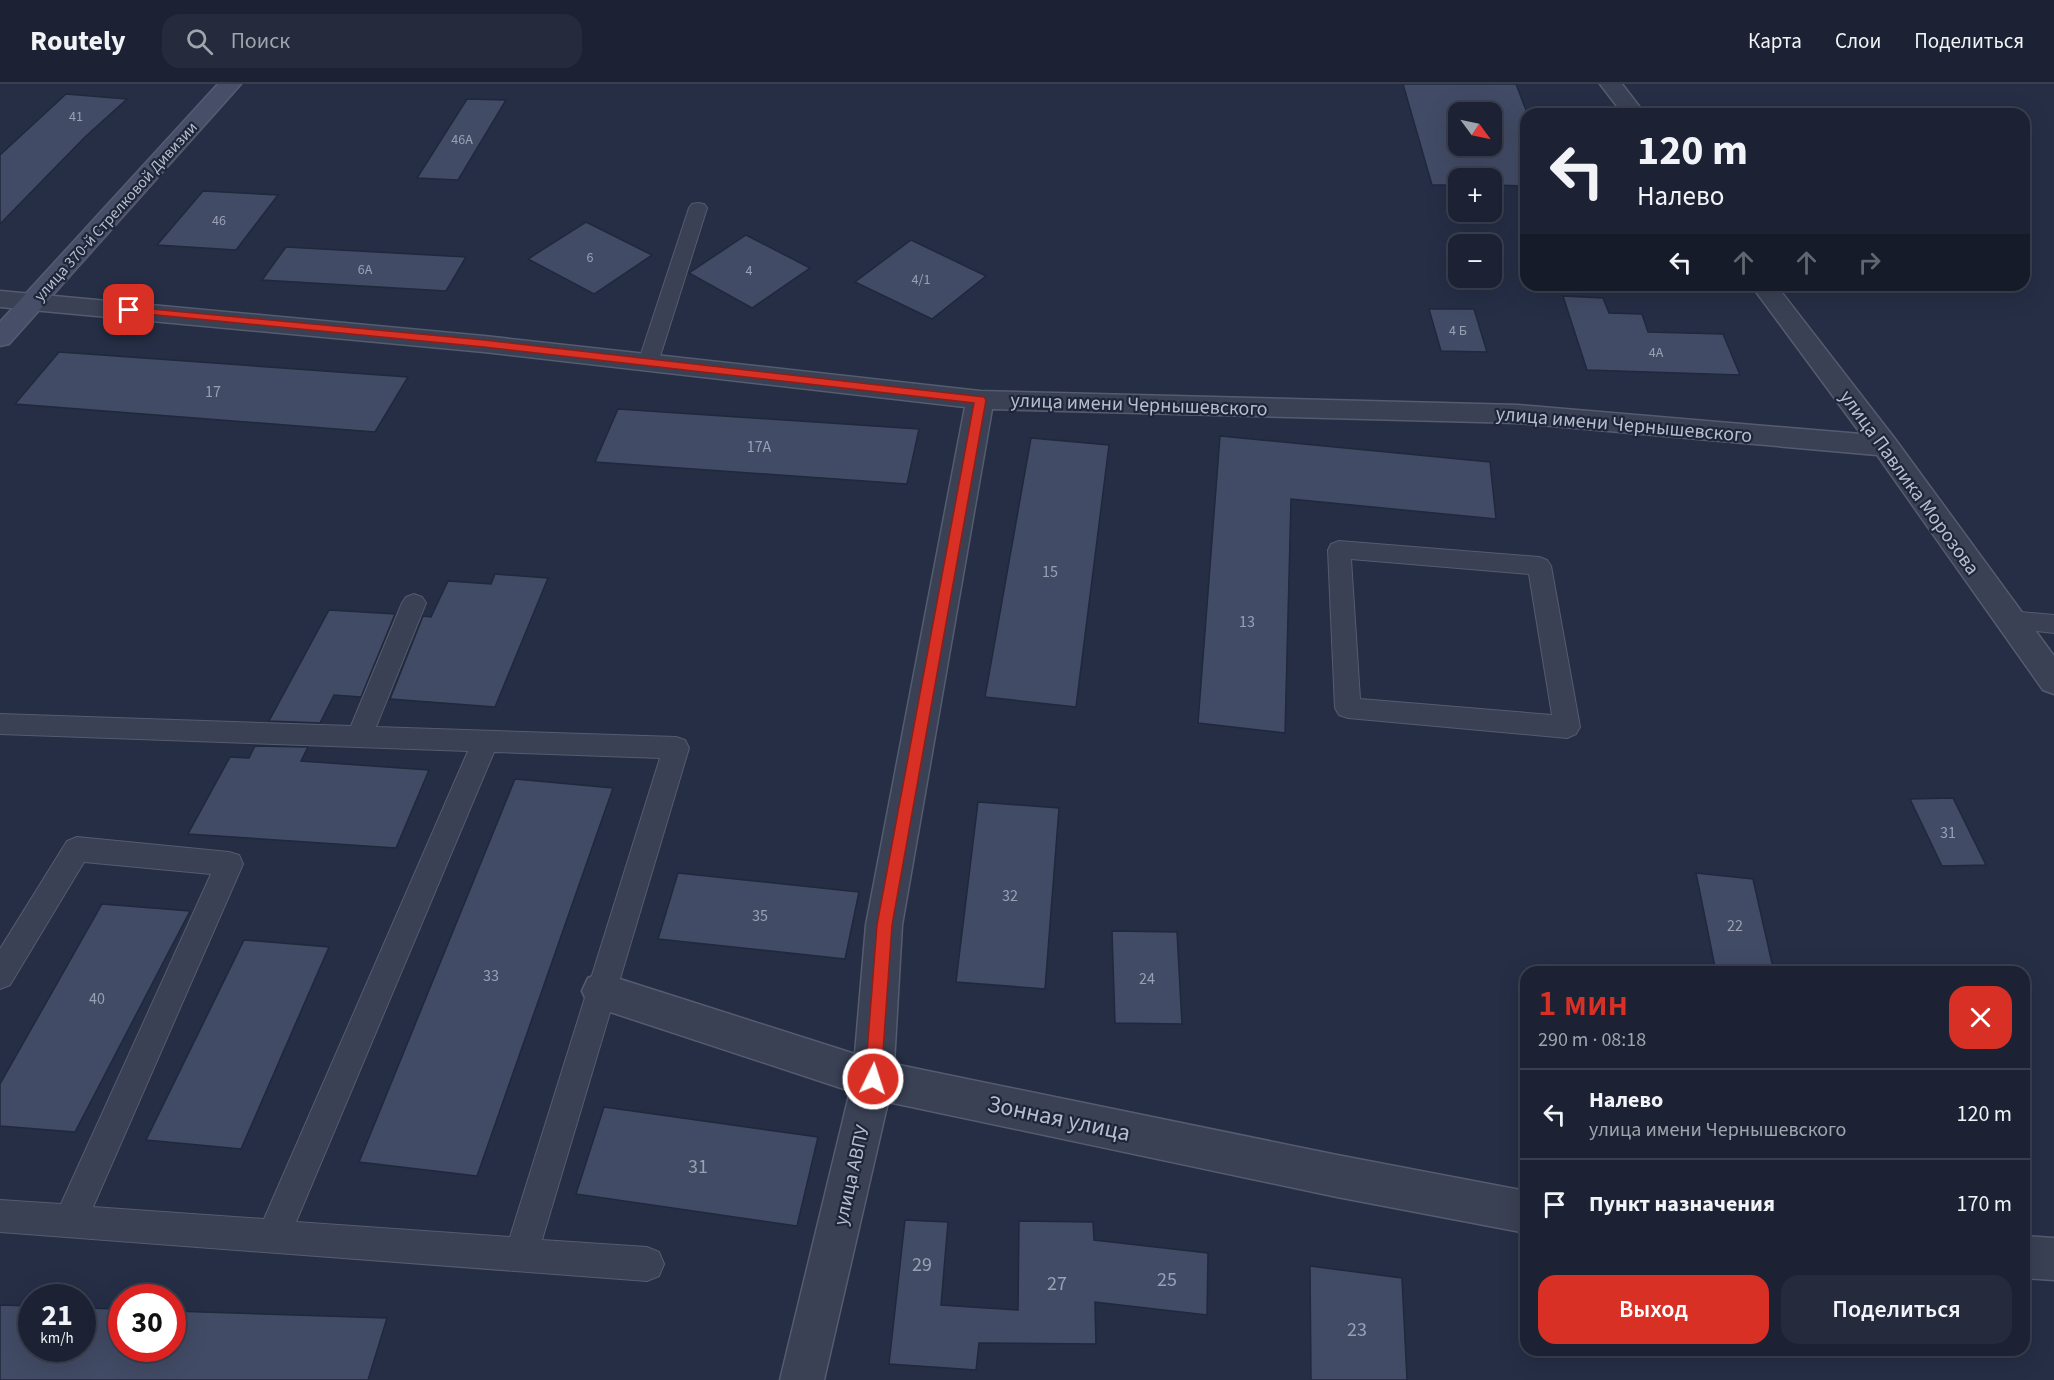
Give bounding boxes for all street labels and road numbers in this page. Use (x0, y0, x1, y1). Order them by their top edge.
street label: улица 370-й Стрелковой Дивизии (29, 117, 202, 306)
street label: улица Павлика Морозова (1832, 384, 1986, 581)
street label: улица имени Чернышевского (1010, 387, 1268, 423)
street label: улица имени Чернышевского (1495, 400, 1753, 450)
street label: Зонная улица (984, 1086, 1134, 1151)
street label: улица АВПУ (827, 1122, 877, 1228)

